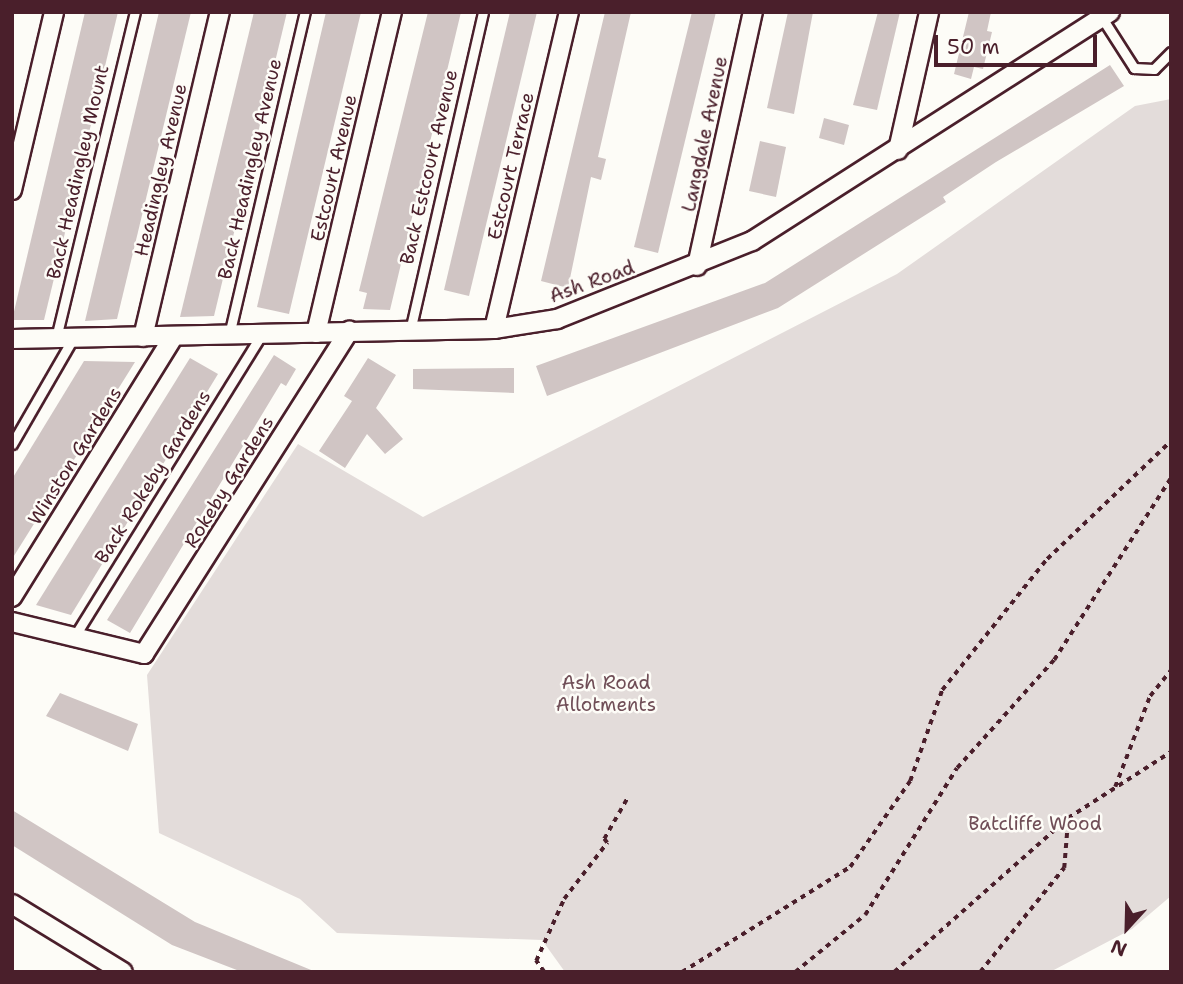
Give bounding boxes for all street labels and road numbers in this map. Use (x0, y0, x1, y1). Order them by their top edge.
street label: Langdale Avenue (677, 54, 733, 214)
street label: Back Headingley Avenue (213, 56, 287, 282)
street label: Back Headingley Mount (42, 63, 114, 281)
street label: Back Estcourt Avenue (395, 67, 463, 267)
street label: Headingley Avenue (130, 81, 192, 259)
street label: Estcourt Terrace (483, 90, 539, 242)
street label: Estcourt Avenue (306, 92, 362, 244)
street label: Ash Road (546, 256, 638, 308)
street label: Winston Gardens (23, 383, 127, 529)
street label: Back Rokeby Gardens (90, 386, 216, 568)
street label: Rokeby Gardens (179, 412, 279, 552)

